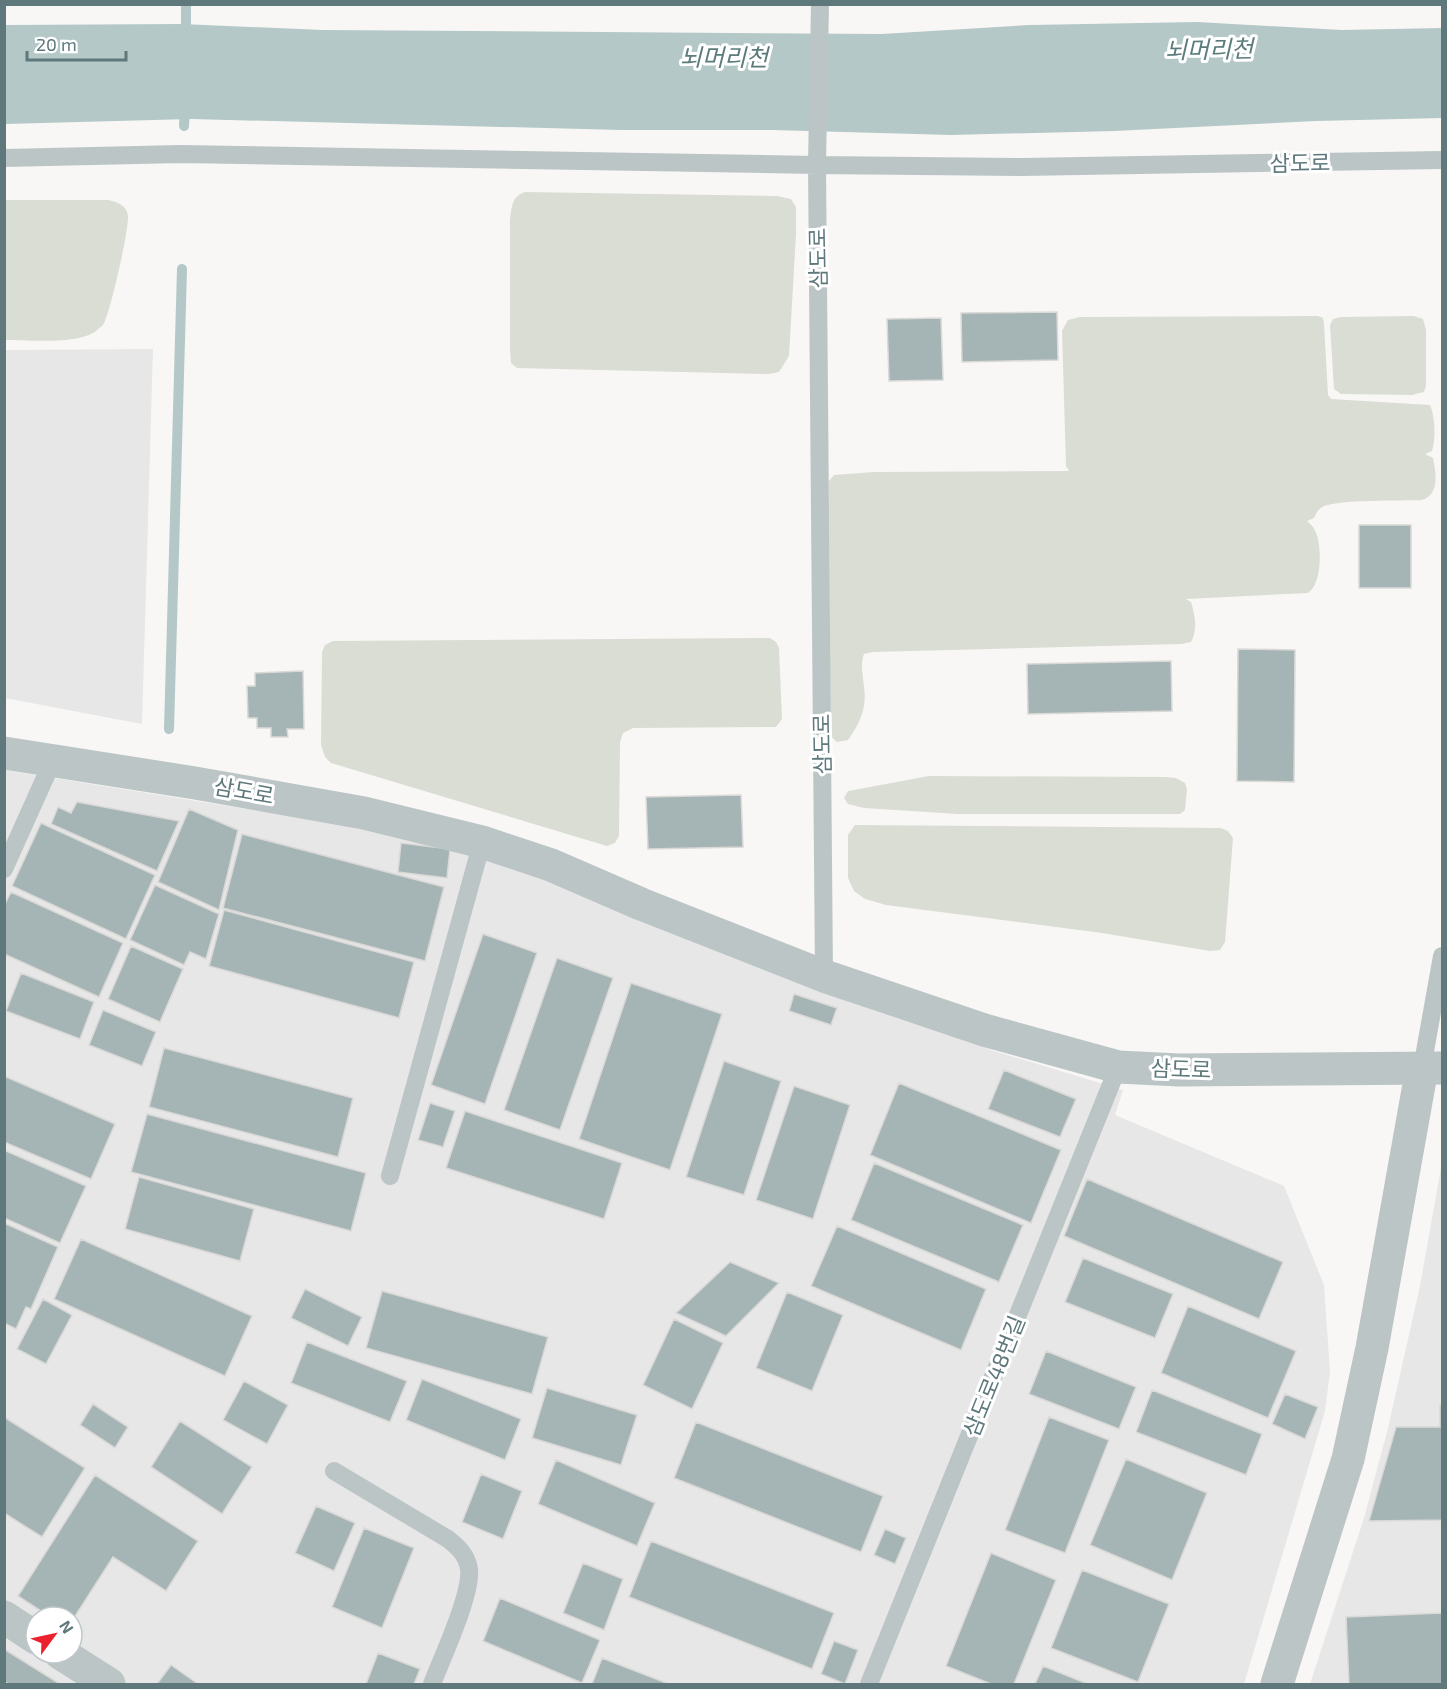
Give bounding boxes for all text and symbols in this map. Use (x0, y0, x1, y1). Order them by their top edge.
scale bar (27, 24, 126, 62)
text: 20 m (36, 33, 77, 55)
water label: 뇌머리천 (1165, 33, 1256, 64)
water label: 뇌머리천 (680, 42, 771, 71)
street label: 삼도로 (1269, 148, 1331, 176)
street label: 삼도로 (803, 227, 831, 289)
street label: 삼도로 (807, 713, 835, 775)
street label: 삼도로 (212, 772, 276, 808)
street label: 삼도로 (1150, 1054, 1212, 1082)
street label: 삼도로48번길 (957, 1311, 1029, 1440)
north arrow (24, 1605, 84, 1665)
text: N (56, 1617, 78, 1637)

